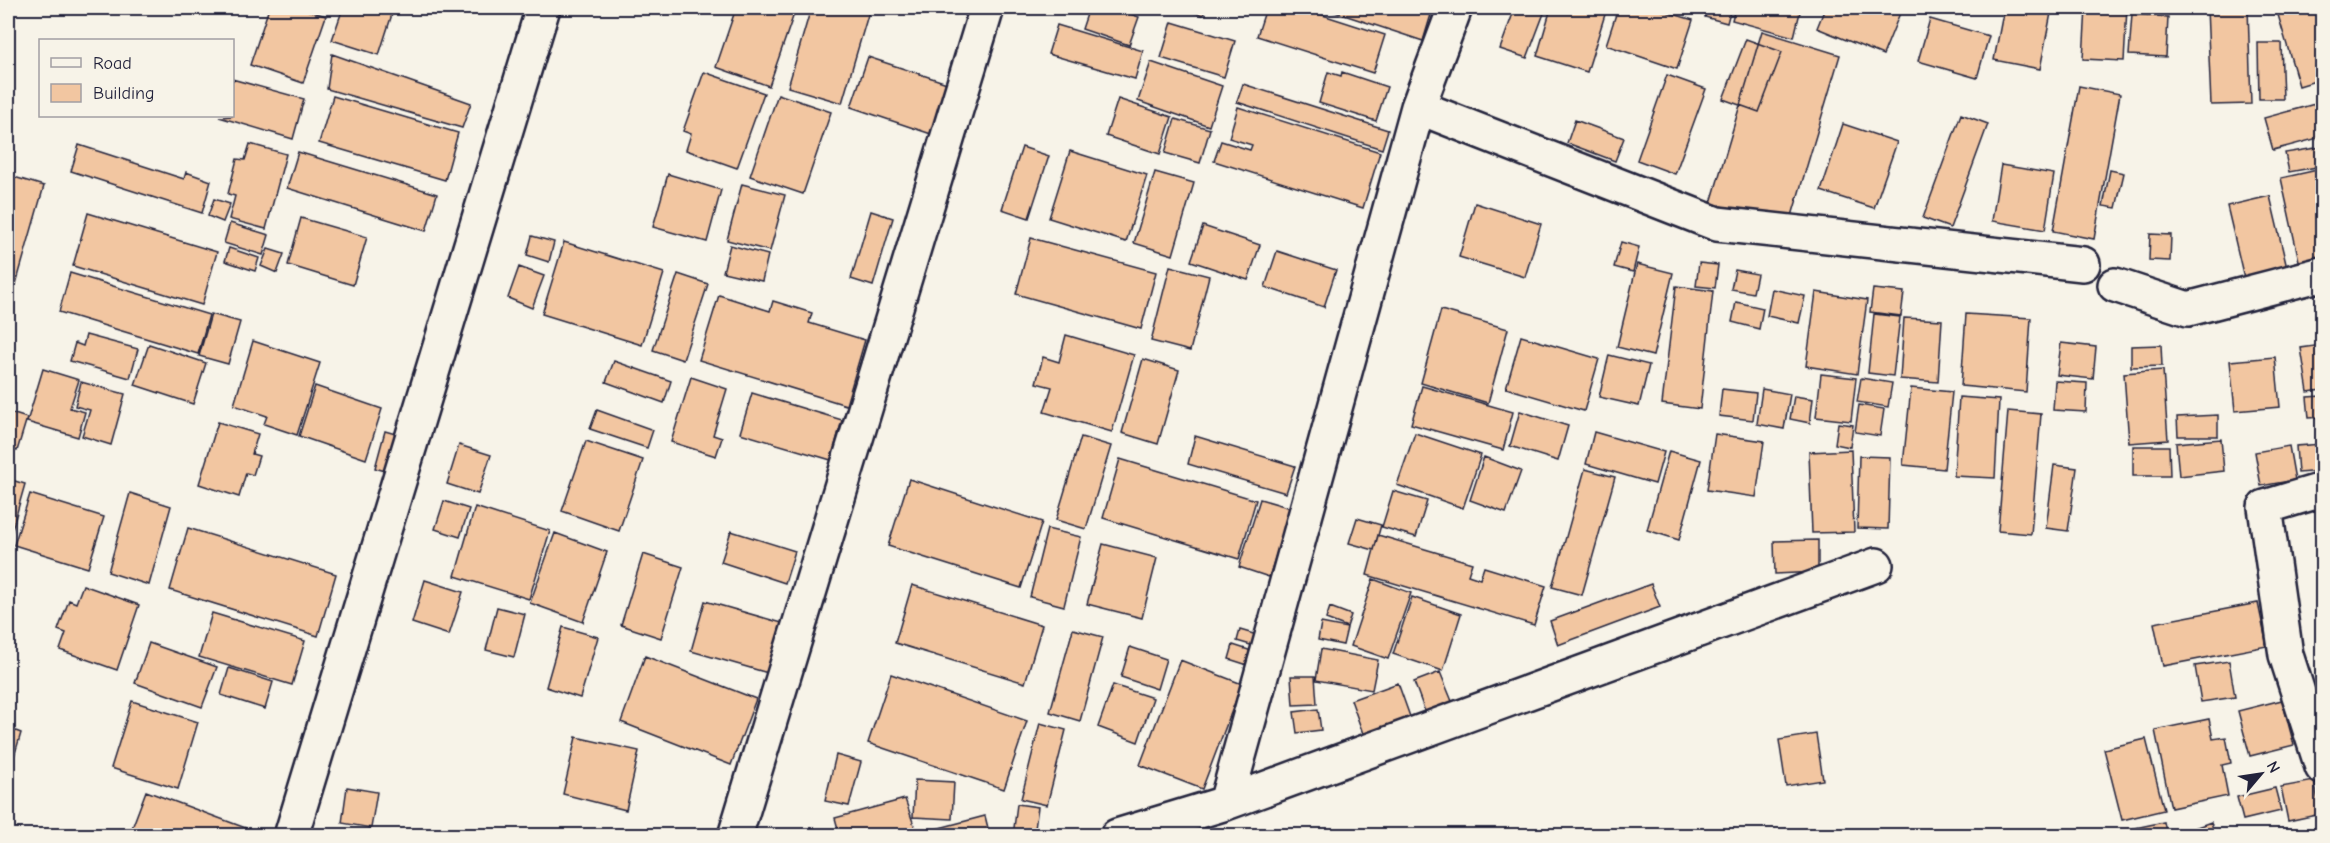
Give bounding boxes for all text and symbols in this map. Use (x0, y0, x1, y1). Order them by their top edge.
legend (39, 39, 234, 117)
text: Road (93, 53, 132, 74)
text: Building (93, 83, 155, 104)
north arrow (2231, 744, 2291, 804)
text: N (2263, 758, 2284, 776)

